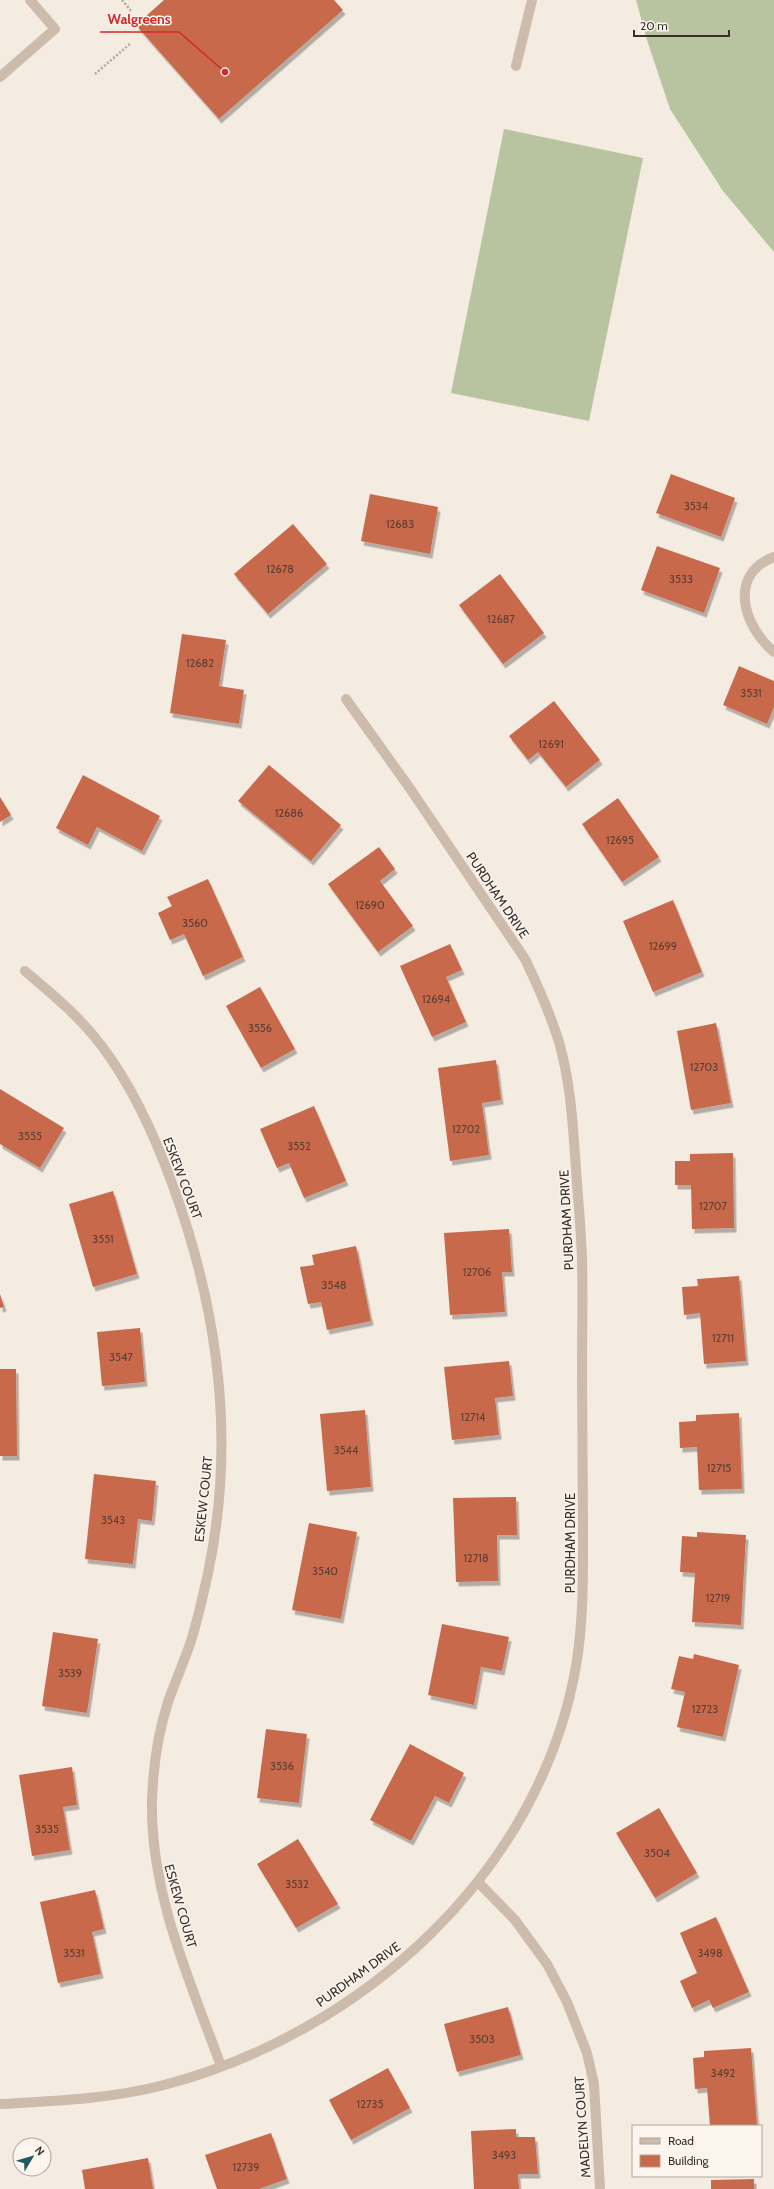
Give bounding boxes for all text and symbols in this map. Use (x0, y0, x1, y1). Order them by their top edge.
callout: Walgreens (100, 6, 179, 32)
text: Walgreens (107, 10, 171, 28)
scale bar (634, 12, 729, 38)
text: 20 m (640, 18, 668, 33)
house number: 3534 (684, 499, 709, 513)
house number: 12683 (386, 517, 414, 531)
house number: 12678 (266, 562, 294, 576)
house number: 3533 (669, 572, 693, 586)
house number: 12687 (487, 612, 515, 626)
house number: 12682 (186, 656, 214, 670)
house number: 3531 (740, 686, 762, 700)
house number: 12691 (538, 737, 564, 751)
house number: 12686 (275, 806, 303, 820)
house number: 12695 (606, 833, 634, 847)
street label: PURDHAM DRIVE (463, 849, 533, 941)
house number: 12690 (355, 898, 385, 912)
house number: 3560 (182, 916, 208, 930)
house number: 12699 (649, 939, 677, 953)
house number: 12694 (422, 992, 451, 1006)
house number: 3556 (248, 1021, 272, 1035)
house number: 12703 (690, 1060, 718, 1074)
house number: 12702 (452, 1122, 480, 1136)
house number: 3555 (18, 1129, 42, 1143)
street label: ESKEW COURT (160, 1135, 206, 1221)
house number: 3552 (287, 1139, 311, 1153)
street label: PURDHAM DRIVE (555, 1169, 577, 1271)
house number: 12707 (699, 1199, 727, 1213)
house number: 3551 (92, 1232, 114, 1246)
house number: 12706 (463, 1265, 491, 1279)
house number: 3548 (322, 1278, 346, 1292)
house number: 12711 (712, 1331, 734, 1345)
house number: 3547 (109, 1350, 133, 1364)
house number: 12714 (461, 1410, 486, 1424)
house number: 3544 (334, 1443, 359, 1457)
street label: ESKEW COURT (191, 1455, 215, 1543)
house number: 12715 (707, 1461, 731, 1475)
street label: PURDHAM DRIVE (562, 1493, 578, 1593)
house number: 3543 (101, 1513, 125, 1527)
house number: 12718 (463, 1551, 489, 1565)
house number: 3540 (312, 1564, 338, 1578)
house number: 12719 (706, 1591, 730, 1605)
house number: 3539 (58, 1666, 82, 1680)
house number: 12723 (692, 1702, 718, 1716)
house number: 3536 (270, 1759, 294, 1773)
house number: 3535 (35, 1822, 59, 1836)
house number: 3504 (644, 1846, 671, 1860)
street label: ESKEW COURT (161, 1862, 201, 1950)
house number: 3532 (285, 1877, 309, 1891)
street label: PURDHAM DRIVE (313, 1938, 403, 2010)
house number: 3531 (63, 1946, 85, 1960)
house number: 3498 (697, 1946, 723, 1960)
house number: 3503 (469, 2032, 495, 2046)
house number: 3492 (711, 2066, 735, 2080)
street label: MADELYN COURT (570, 2076, 594, 2178)
house number: 12735 (357, 2097, 383, 2111)
legend (632, 2125, 762, 2177)
text: Road (668, 2133, 694, 2148)
north arrow (12, 2137, 52, 2177)
text: N (32, 2143, 48, 2158)
house number: 3493 (492, 2148, 516, 2162)
text: Building (668, 2153, 710, 2168)
house number: 12739 (232, 2160, 260, 2174)

